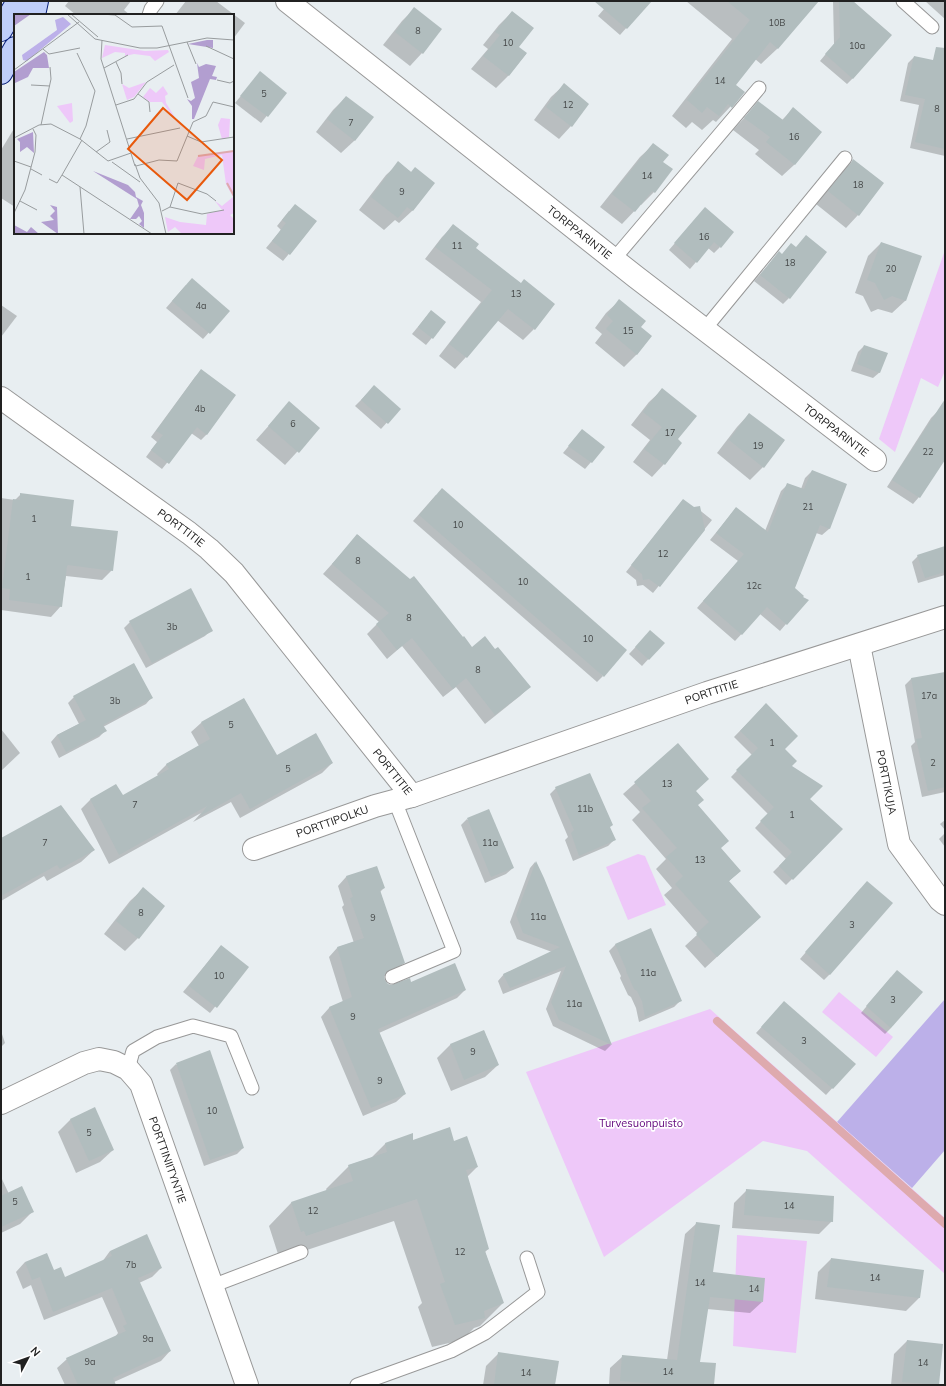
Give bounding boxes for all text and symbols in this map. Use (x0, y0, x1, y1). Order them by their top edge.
inset map (14, 14, 234, 234)
house number: 10B (769, 17, 785, 28)
house number: 8 (415, 25, 421, 36)
house number: 10 (503, 37, 513, 48)
house number: 10a (849, 40, 865, 51)
house number: 14 (715, 75, 726, 86)
house number: 5 (261, 88, 267, 99)
house number: 12 (563, 99, 573, 110)
house number: 8 (934, 103, 940, 114)
house number: 7 (348, 117, 354, 128)
house number: 16 (789, 131, 799, 142)
house number: 14 (642, 170, 653, 181)
house number: 18 (853, 179, 863, 190)
house number: 9 (399, 186, 405, 197)
street label: TORPPARINTIE (544, 202, 615, 262)
house number: 16 (699, 231, 709, 242)
house number: 11 (452, 240, 462, 251)
house number: 18 (785, 257, 795, 268)
house number: 20 (886, 263, 896, 274)
house number: 13 (511, 288, 521, 299)
house number: 4a (196, 300, 206, 311)
house number: 15 (623, 325, 634, 336)
street label: TORPPARINTIE (801, 401, 872, 460)
house number: 4b (195, 403, 205, 414)
house number: 6 (290, 418, 296, 429)
house number: 17 (665, 427, 675, 438)
house number: 19 (753, 440, 763, 451)
house number: 22 (923, 446, 933, 457)
house number: 21 (803, 501, 813, 512)
street label: PORTTITIE (155, 506, 208, 550)
house number: 1 (31, 513, 37, 524)
house number: 10 (453, 519, 463, 530)
house number: 12 (658, 548, 668, 559)
house number: 8 (355, 555, 361, 566)
house number: 1 (25, 571, 31, 582)
house number: 10 (518, 576, 528, 587)
house number: 12c (746, 580, 762, 591)
house number: 8 (406, 612, 412, 623)
house number: 3b (167, 621, 177, 632)
house number: 10 (583, 633, 593, 644)
house number: 8 (475, 664, 481, 675)
street label: PORTTITIE (683, 677, 740, 707)
house number: 17a (921, 690, 937, 701)
house number: 3b (110, 695, 120, 706)
house number: 5 (228, 719, 234, 730)
house number: 1 (769, 737, 775, 748)
street label: PORTTITIE (370, 746, 415, 798)
street label: PORTTIKUJA (873, 749, 900, 816)
house number: 2 (930, 757, 936, 768)
house number: 5 (285, 763, 291, 774)
house number: 13 (662, 778, 672, 789)
house number: 7 (132, 799, 138, 810)
street label: PORTTIPOLKU (294, 802, 370, 840)
house number: 11b (577, 803, 593, 814)
house number: 1 (789, 809, 795, 820)
house number: 7 (42, 837, 48, 848)
house number: 11a (482, 837, 498, 848)
house number: 13 (695, 854, 705, 865)
house number: 8 (138, 907, 144, 918)
house number: 11a (530, 911, 546, 922)
house number: 9 (370, 912, 376, 923)
house number: 3 (849, 919, 855, 930)
house number: 11a (640, 967, 656, 978)
house number: 10 (214, 970, 224, 981)
house number: 3 (890, 994, 896, 1005)
house number: 11a (566, 998, 582, 1009)
house number: 9 (350, 1011, 356, 1022)
house number: 3 (801, 1035, 807, 1046)
house number: 9 (470, 1046, 476, 1057)
house number: 9 (377, 1075, 383, 1086)
house number: 10 (207, 1105, 217, 1116)
street label: PORTTINIITYNTIE (146, 1115, 189, 1205)
park label: Turvesuonpuisto (599, 1116, 683, 1130)
house number: 5 (86, 1127, 92, 1138)
house number: 5 (12, 1196, 18, 1207)
house number: 14 (784, 1200, 795, 1211)
house number: 12 (308, 1205, 318, 1216)
house number: 12 (455, 1246, 465, 1257)
house number: 7b (126, 1259, 136, 1270)
house number: 14 (870, 1272, 881, 1283)
house number: 14 (695, 1277, 706, 1288)
house number: 14 (749, 1283, 760, 1294)
house number: 9a (143, 1333, 153, 1344)
north arrow (8, 1338, 48, 1378)
text: N (28, 1344, 44, 1359)
house number: 9a (85, 1356, 95, 1367)
house number: 14 (918, 1357, 929, 1368)
house number: 14 (663, 1366, 674, 1377)
house number: 14 (521, 1367, 532, 1378)

